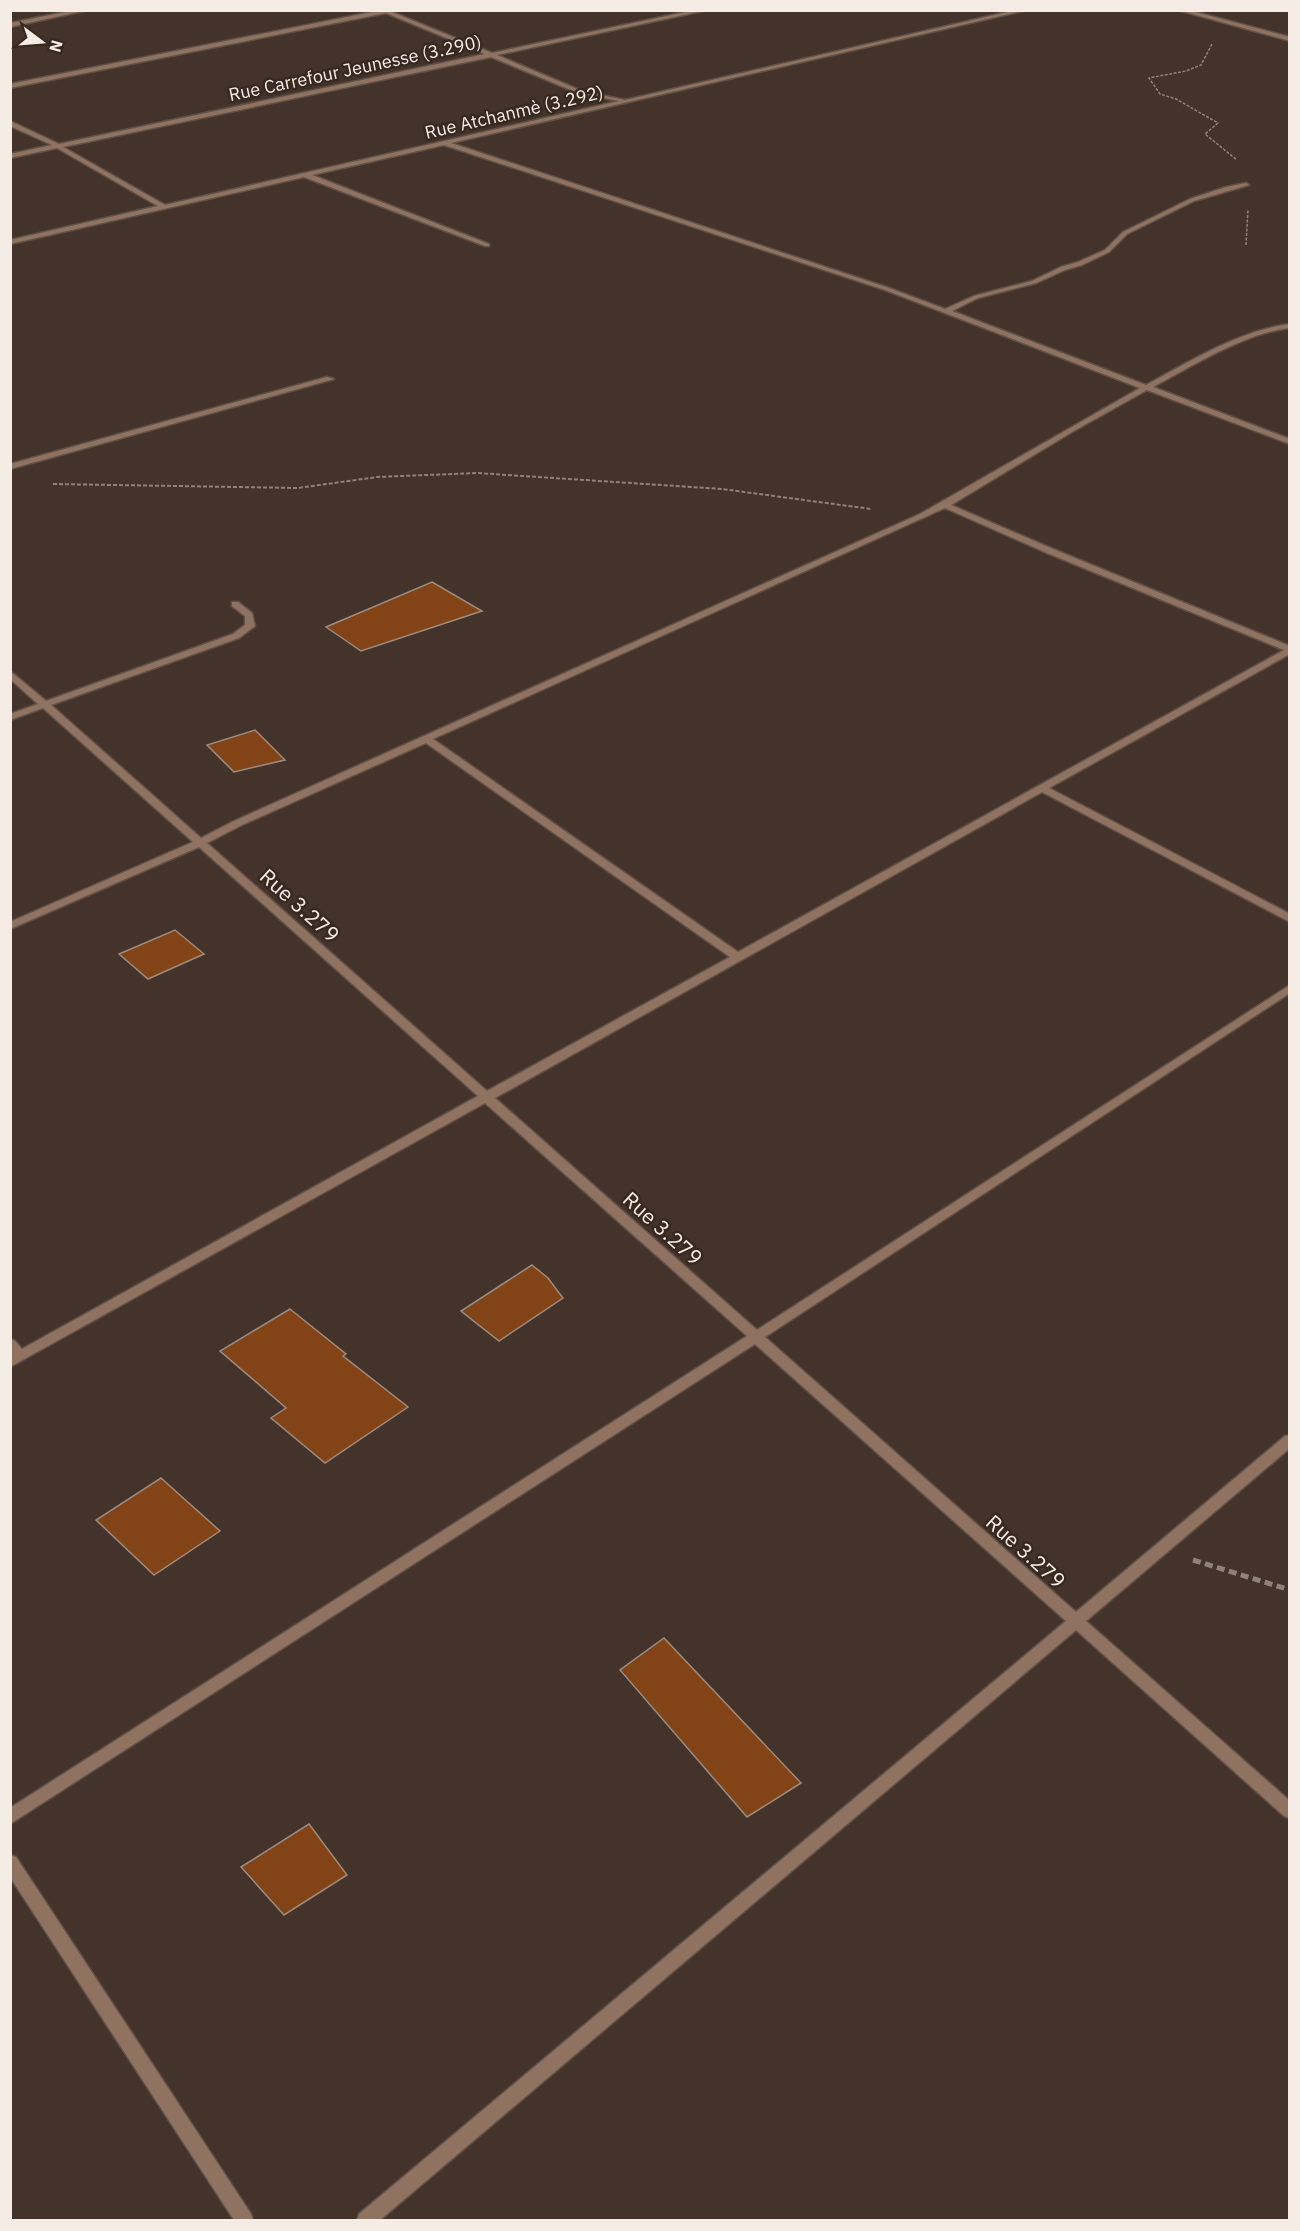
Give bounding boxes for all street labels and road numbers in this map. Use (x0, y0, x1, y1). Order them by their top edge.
street label: Rue Carrefour Jeunesse (3.290) (227, 30, 483, 106)
street label: Rue Atchanmè (3.292) (422, 80, 606, 144)
street label: Rue 3.279 (254, 862, 346, 948)
street label: Rue 3.279 (617, 1185, 709, 1271)
street label: Rue 3.279 (980, 1508, 1072, 1594)

